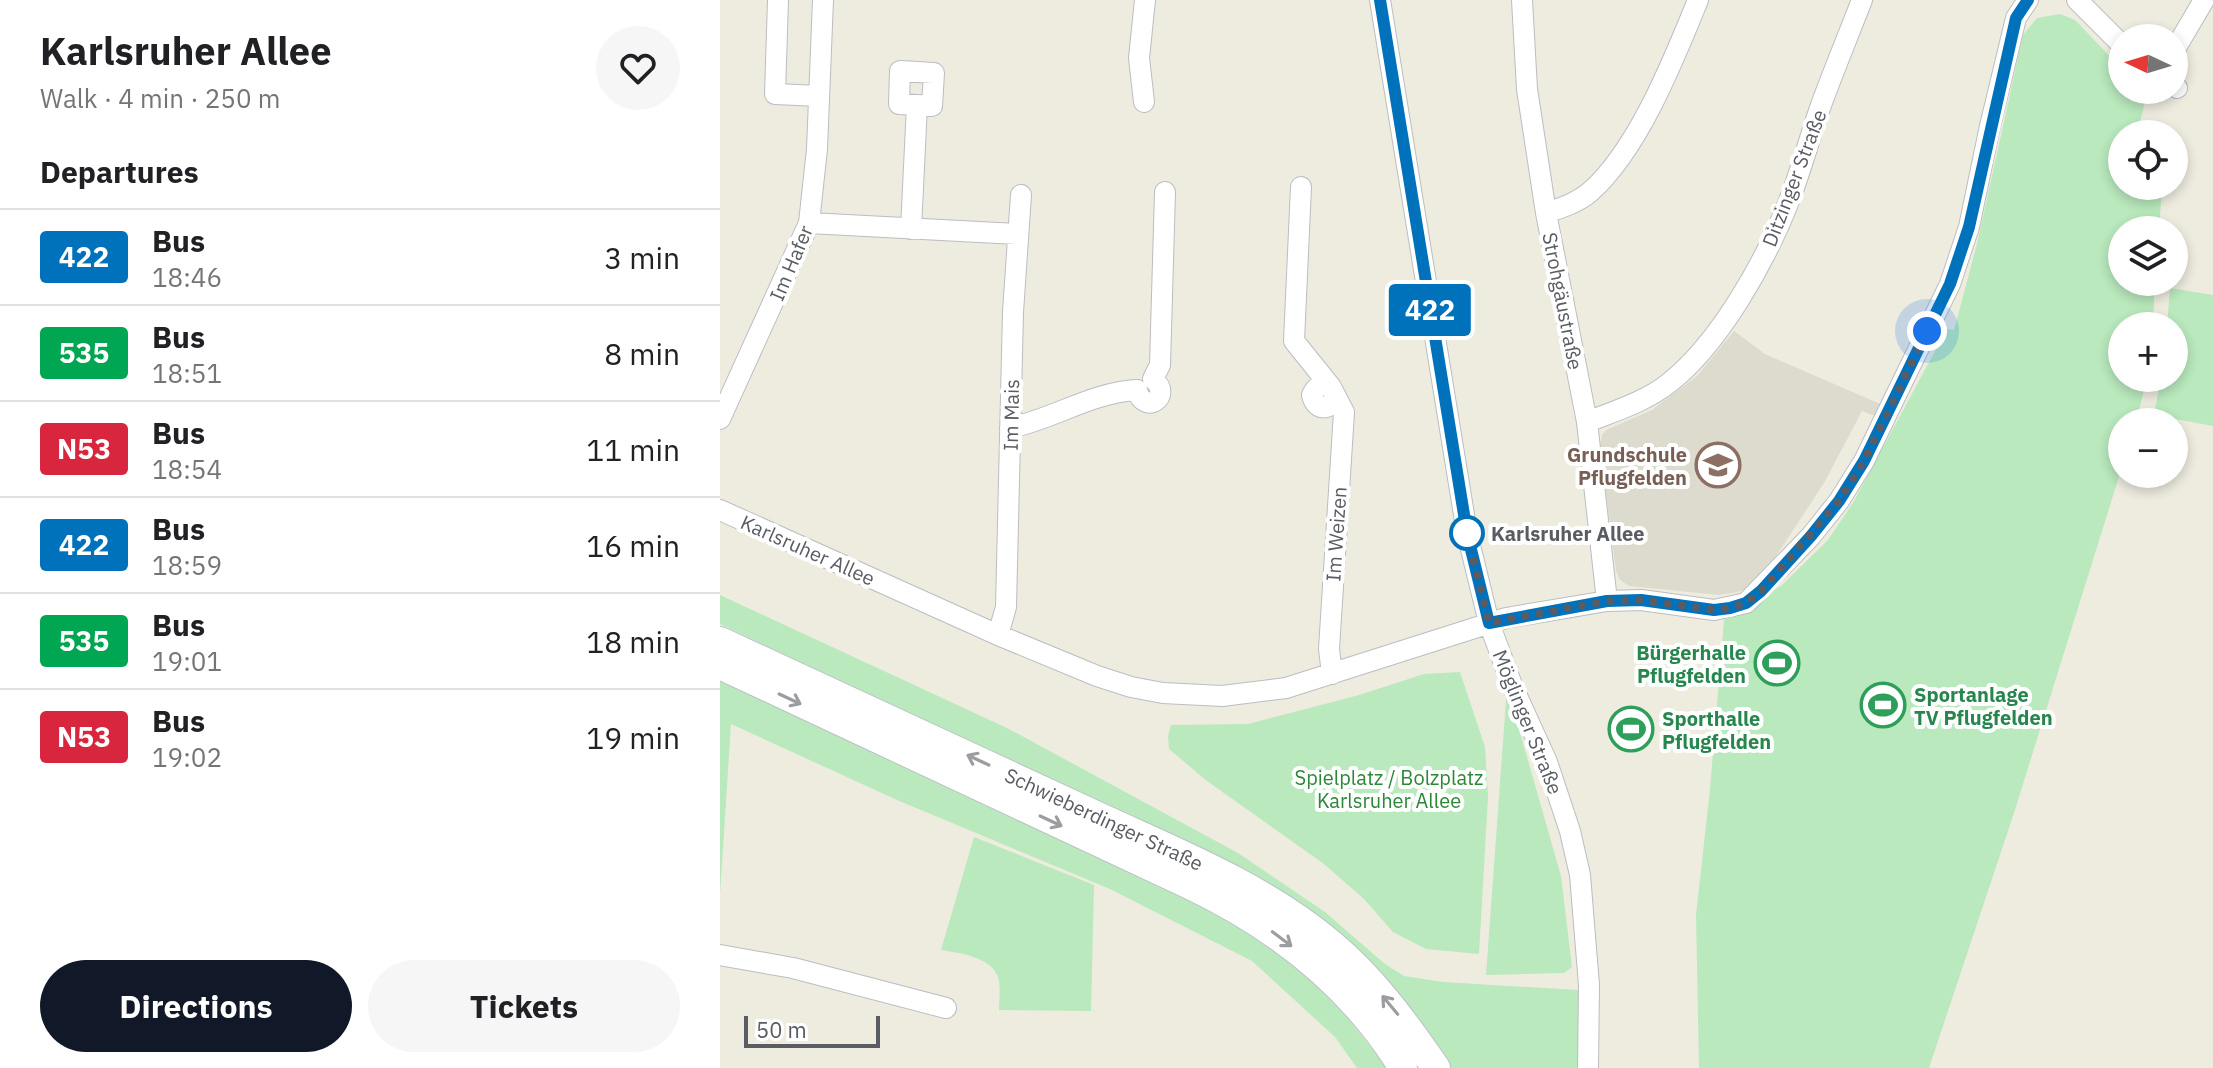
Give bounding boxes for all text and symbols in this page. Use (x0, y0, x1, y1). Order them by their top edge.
north arrow (2108, 24, 2188, 104)
map controls (2108, 24, 2188, 488)
text: Karlsruher Allee (40, 26, 332, 75)
button: heart (596, 26, 680, 110)
text: Walk · 4 min · 250 m (40, 81, 280, 115)
street label: Ditzinger Straße (1755, 105, 1833, 250)
button: locate (2108, 120, 2188, 200)
text: Departures (40, 152, 199, 191)
button: layers (2108, 216, 2188, 296)
text: Bus (152, 221, 205, 260)
street label: Im Hafer (763, 221, 819, 305)
street label: Strohgäustraße (1536, 230, 1590, 372)
text: 422 (59, 238, 109, 275)
text: 3 min (604, 238, 680, 277)
text: 18:46 (152, 260, 222, 294)
line badge: 422 (1384, 284, 1476, 336)
text: 422 (1405, 291, 1455, 328)
your location (1907, 311, 1947, 351)
button: + (2108, 312, 2188, 392)
text: Bus (152, 317, 205, 356)
text: 535 (59, 334, 109, 371)
text: 8 min (604, 334, 680, 373)
text: 18:51 (152, 356, 222, 390)
street label: Im Mais (997, 379, 1025, 451)
button: − (2108, 408, 2188, 488)
text: Bus (152, 413, 205, 452)
text: N53 (57, 430, 111, 467)
text: 11 min (586, 430, 680, 469)
place label: Grundschule Pflugfelden (1567, 441, 1687, 491)
school or university icon: Grundschule Pflugfelden (1694, 441, 1742, 489)
text: 18:54 (152, 452, 222, 486)
street label: Im Weizen (1319, 486, 1353, 582)
street label: Karlsruher Allee (737, 508, 879, 592)
text: Bus (152, 509, 205, 548)
marker: Karlsruher Allee (1450, 516, 1484, 550)
place label: Karlsruher Allee (1491, 520, 1644, 547)
text: 422 (59, 526, 109, 563)
text: 16 min (586, 526, 680, 565)
text: 18:59 (152, 548, 222, 582)
text: Bus (152, 605, 205, 644)
text: 535 (59, 622, 109, 659)
text: 18 min (586, 622, 680, 661)
place label: Bürgerhalle Pflugfelden (1636, 639, 1746, 689)
sports icon: Bürgerhalle Pflugfelden (1753, 639, 1801, 687)
text: 19:01 (152, 644, 222, 678)
street label: Möglinger Straße (1487, 646, 1569, 798)
sports icon: Sportanlage TV Pflugfelden (1859, 681, 1907, 729)
place label: Sportanlage TV Pflugfelden (1914, 681, 2053, 731)
one-way arrow (778, 692, 802, 707)
text: Bus (152, 701, 205, 740)
sports icon: Sporthalle Pflugfelden (1607, 705, 1655, 753)
place label: Sporthalle Pflugfelden (1662, 705, 1771, 755)
text: N53 (57, 718, 111, 755)
text: 19 min (586, 718, 680, 757)
text: 19:02 (152, 740, 222, 774)
one-way arrow (966, 752, 990, 767)
street label: Schwieberdinger Straße (1000, 761, 1208, 877)
park label: Spielplatz / Bolzplatz Karlsruher Allee (1295, 764, 1483, 814)
one-way arrow (1039, 814, 1063, 829)
one-way arrow (1271, 930, 1293, 947)
button: Directions (40, 960, 352, 1052)
button: Tickets (368, 960, 680, 1052)
one-way arrow (1381, 995, 1399, 1016)
scale bar (744, 1012, 880, 1048)
text: 50 m (756, 1015, 807, 1044)

